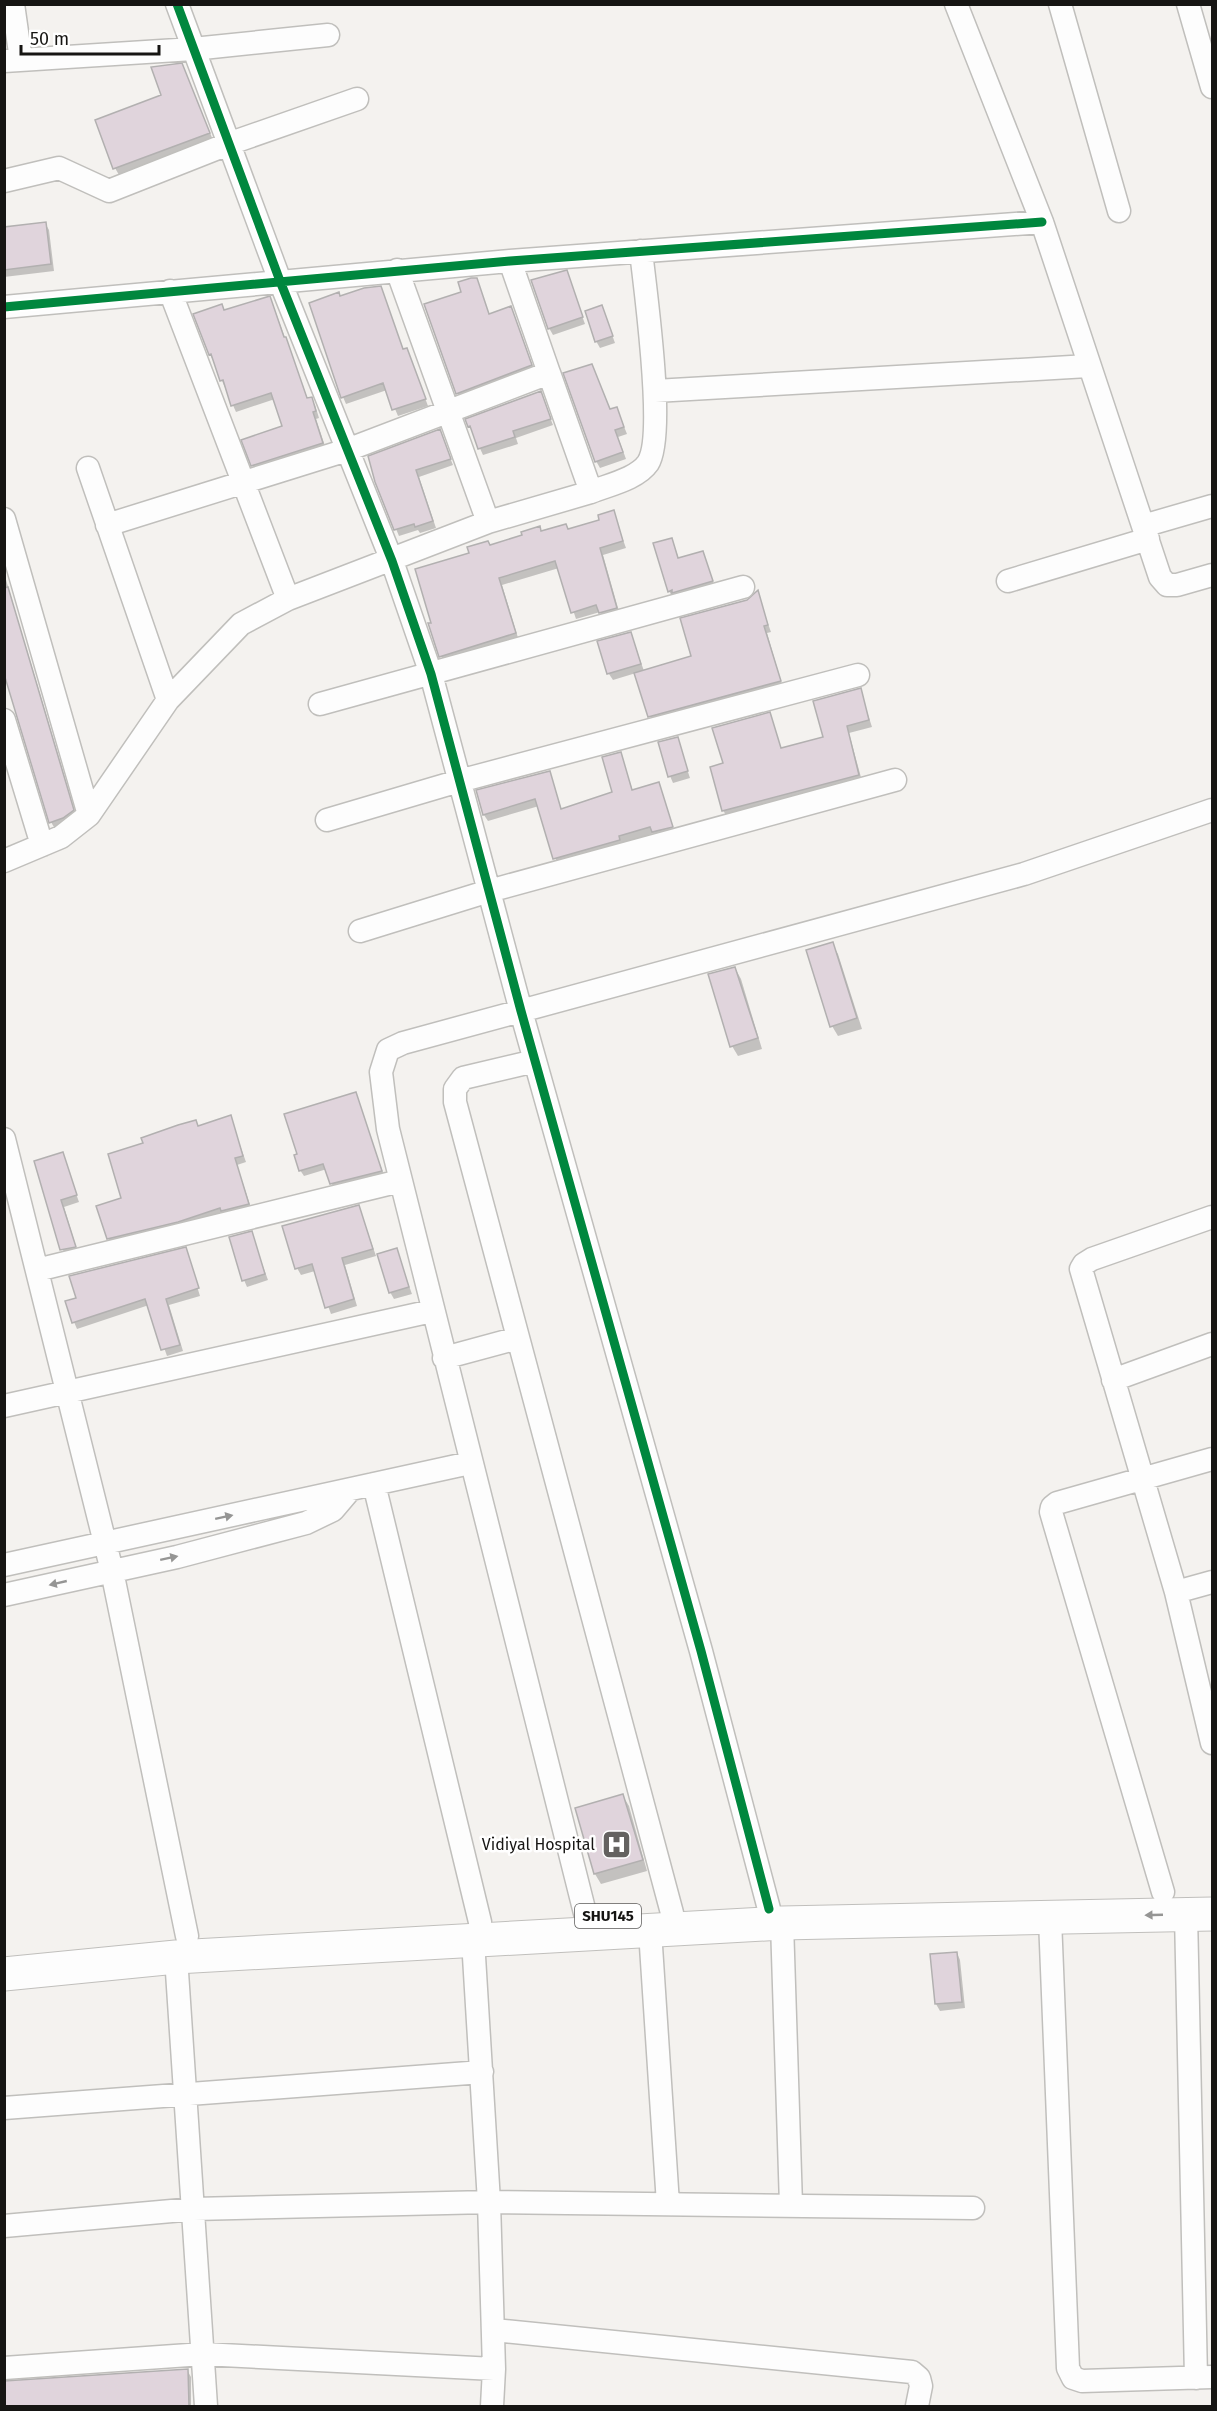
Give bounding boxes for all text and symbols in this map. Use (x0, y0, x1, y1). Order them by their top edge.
scale bar (21, 18, 159, 56)
text: 50 m (30, 28, 69, 50)
one-way arrow (215, 1512, 234, 1521)
one-way arrow (160, 1553, 179, 1563)
one-way arrow (49, 1579, 68, 1588)
hospital icon: Vidiyal Hospital (600, 1828, 632, 1860)
place label: Vidiyal Hospital (482, 1835, 595, 1854)
road number: SHU145 (575, 1904, 641, 1928)
one-way arrow (1145, 1911, 1164, 1920)

